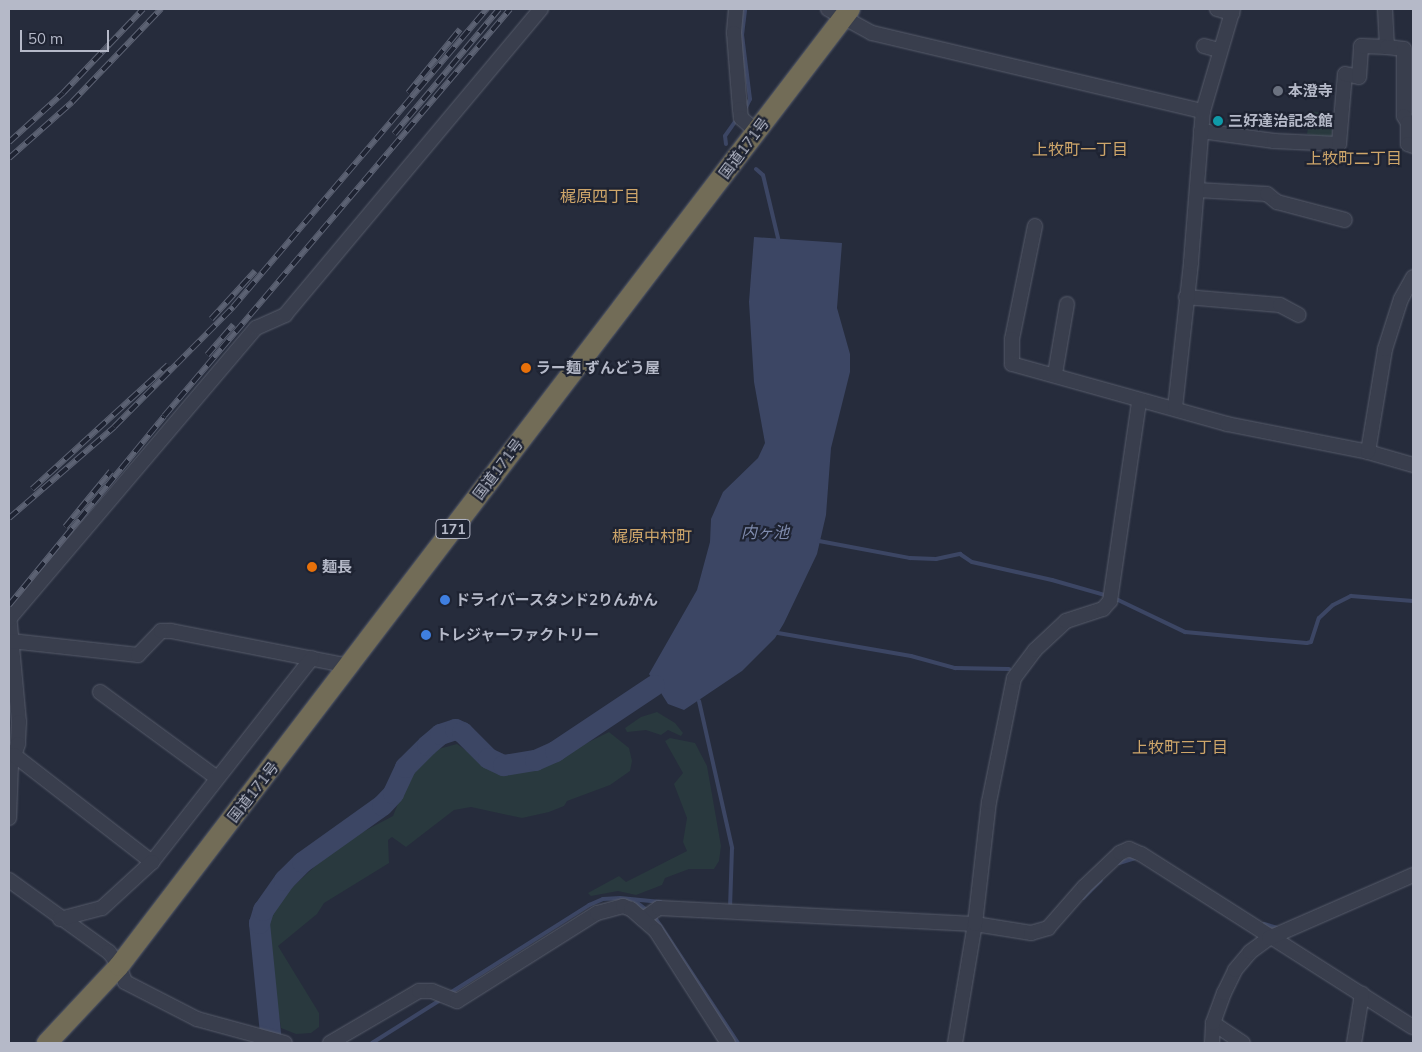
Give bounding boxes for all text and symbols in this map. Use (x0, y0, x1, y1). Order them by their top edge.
scale bar (22, 20, 111, 52)
text: 50 m (28, 29, 63, 48)
place label: 本澄寺 (1288, 82, 1333, 100)
marker: 本澄寺 (1272, 85, 1284, 97)
place label: 三好達治記念館 (1228, 112, 1333, 130)
street label: 国道171号 (715, 114, 773, 182)
marker: 三好達治記念館 (1212, 115, 1224, 127)
district label: 上牧町一丁目 (1032, 139, 1128, 159)
district label: 上牧町二丁目 (1306, 148, 1402, 168)
district label: 梶原四丁目 (560, 186, 640, 206)
place label: ラー麺 ずんどう屋 (536, 359, 660, 377)
marker: ラー麺 ずんどう屋 (520, 362, 532, 374)
street label: 国道171号 (469, 435, 527, 503)
road number: 171 (434, 518, 472, 540)
water label: 内ヶ池 (741, 522, 789, 542)
district label: 梶原中村町 (612, 526, 692, 546)
place label: 麺長 (322, 558, 352, 576)
marker: 麺長 (306, 561, 318, 573)
place label: ドライバースタンド2りんかん (455, 591, 659, 609)
marker: ドライバースタンド2りんかん (439, 594, 451, 606)
place label: トレジャーファクトリー (436, 626, 601, 644)
marker: トレジャーファクトリー (420, 629, 432, 641)
district label: 上牧町三丁目 (1132, 737, 1228, 757)
street label: 国道171号 (224, 758, 282, 826)

